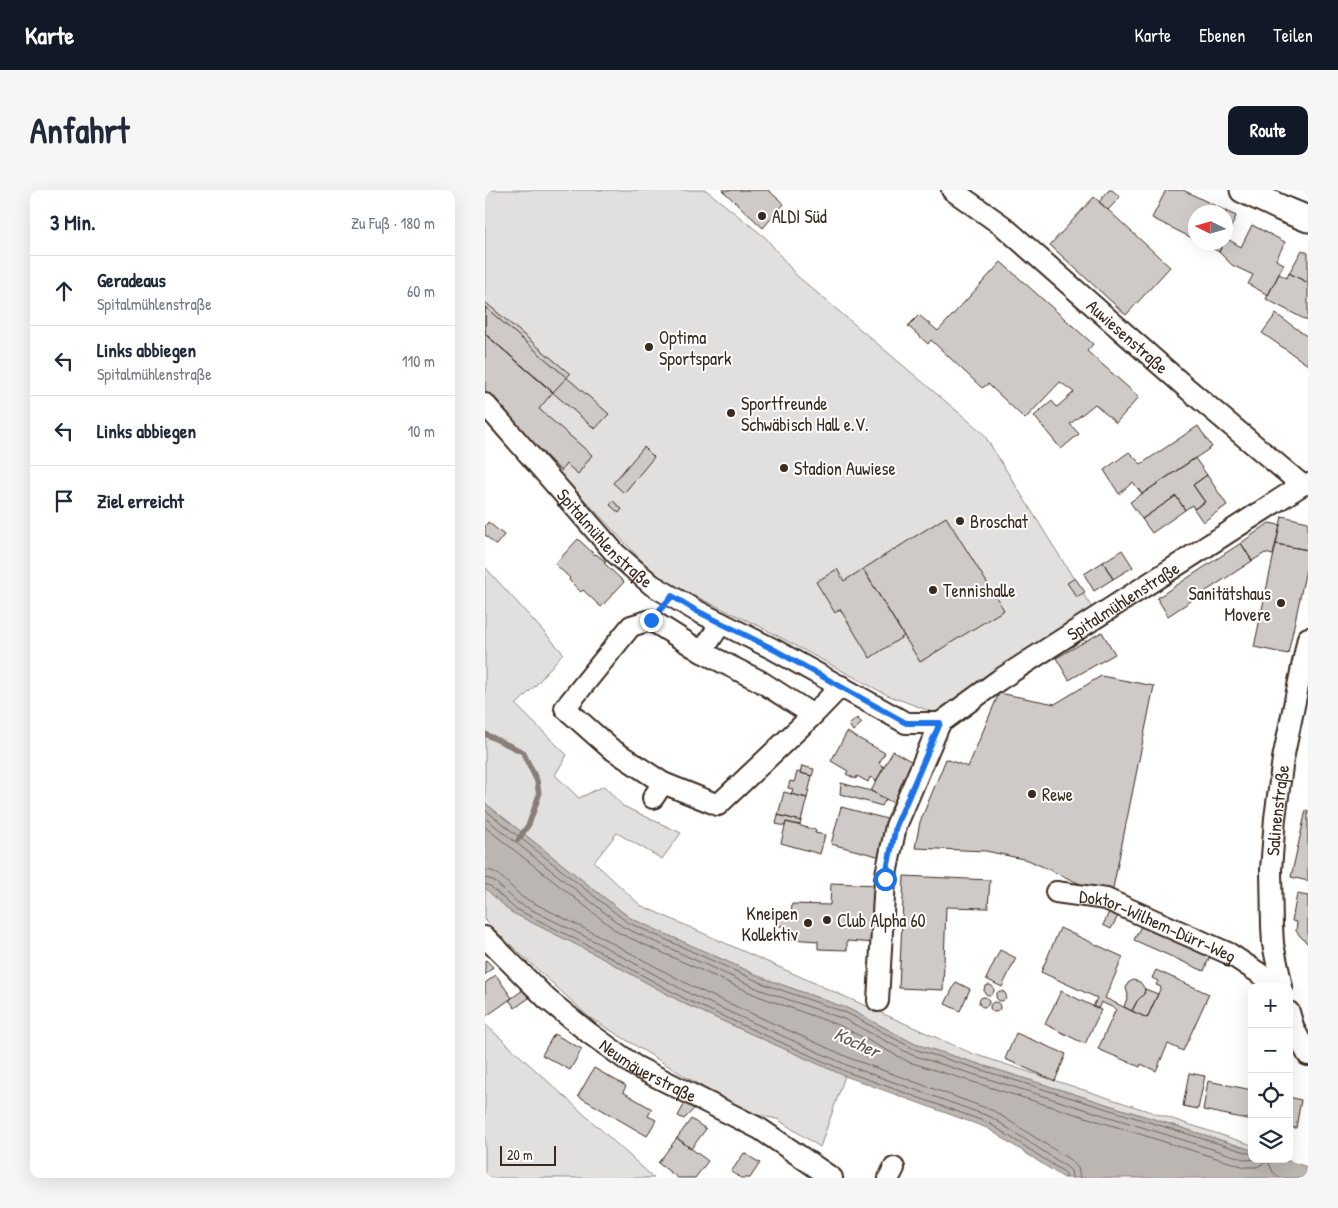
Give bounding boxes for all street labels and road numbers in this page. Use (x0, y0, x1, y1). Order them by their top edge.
street label: Auwiesenstraße (1082, 293, 1174, 379)
street label: Spitalmühlenstraße (551, 483, 659, 593)
street label: Spitalmühlenstraße (1062, 555, 1184, 646)
street label: Salinenstraße (1260, 763, 1295, 857)
street label: Doktor-Wilhem-Dürr-Weg (1078, 883, 1242, 968)
street label: Neumäuerstraße (595, 1032, 701, 1108)

